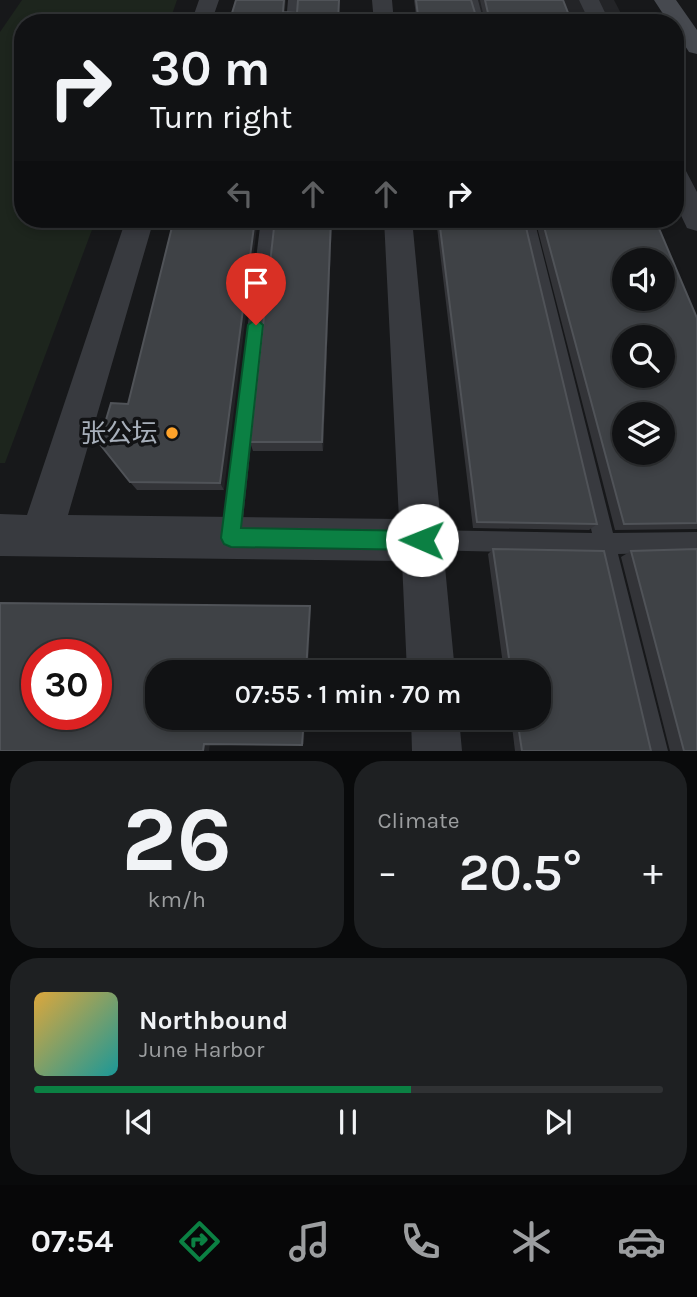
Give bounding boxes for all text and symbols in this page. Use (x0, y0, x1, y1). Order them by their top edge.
text: 30 m (150, 40, 270, 97)
icon: right (35, 42, 126, 133)
text: Turn right (150, 99, 292, 136)
icon: left (221, 175, 259, 213)
icon: ahead (294, 175, 332, 213)
icon: ahead (367, 175, 405, 213)
icon: right (440, 175, 478, 213)
map controls (612, 248, 675, 465)
button: sound (612, 248, 675, 311)
pin (226, 253, 286, 325)
icon: arrive (237, 264, 275, 302)
button: search (612, 325, 675, 388)
button: layers (612, 402, 675, 465)
place label: 张公坛 (80, 418, 158, 449)
marker: 张公坛 (164, 425, 180, 441)
position arrow (385, 503, 459, 577)
speed limit sign: 30 (21, 639, 112, 730)
text: 07:55 · 1 min · 70 m (235, 679, 461, 710)
text: 26 (122, 787, 232, 893)
text: Climate (378, 807, 460, 834)
text: 20.5° (458, 842, 582, 903)
text: − (378, 850, 397, 895)
text: + (643, 850, 663, 895)
text: km/h (148, 886, 206, 913)
text: Northbound (139, 1005, 288, 1036)
text: June Harbor (139, 1036, 264, 1063)
icon: previous (120, 1103, 158, 1141)
icon: pause (329, 1103, 367, 1141)
icon: next (539, 1103, 577, 1141)
icon: directions (175, 1217, 224, 1266)
icon: music (285, 1217, 334, 1266)
icon: phone (396, 1217, 445, 1266)
icon: climate (507, 1217, 556, 1266)
icon: car (617, 1217, 666, 1266)
text: 07:54 (31, 1223, 113, 1260)

